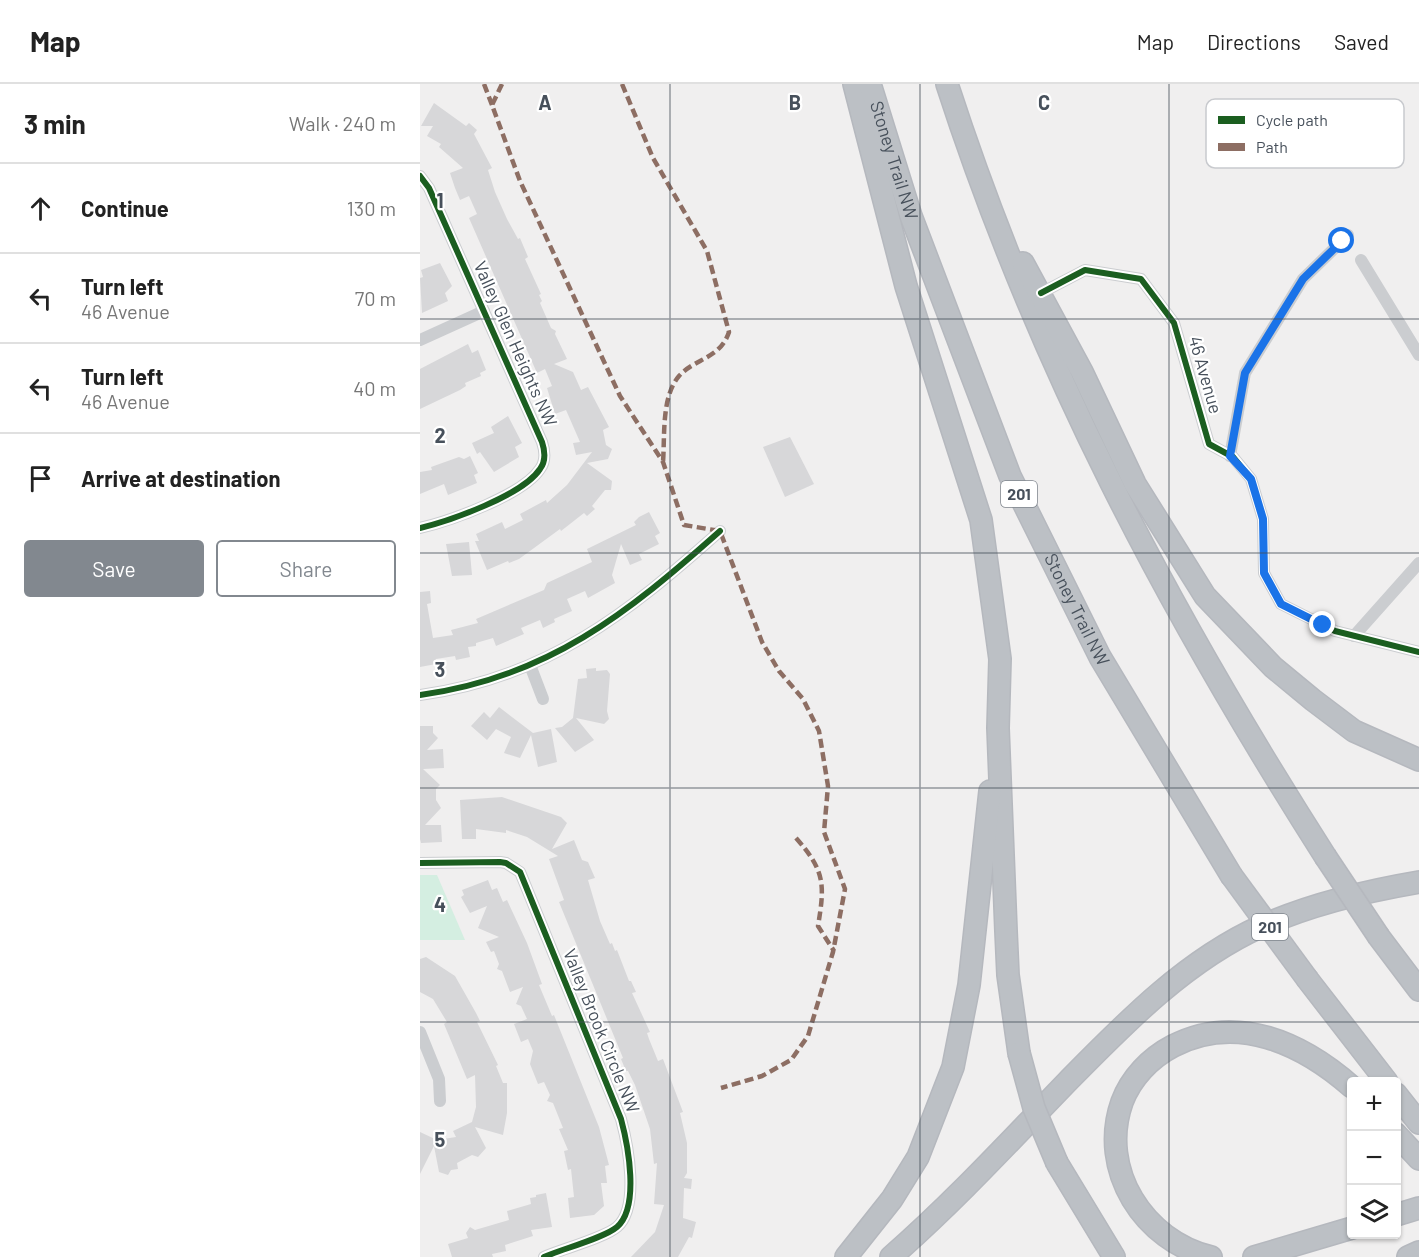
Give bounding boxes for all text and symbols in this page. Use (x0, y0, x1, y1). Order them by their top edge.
text: Map (30, 24, 81, 58)
text: Map (1137, 29, 1174, 54)
text: Directions (1207, 29, 1301, 54)
text: Saved (1334, 29, 1389, 54)
text: A (538, 90, 552, 114)
text: B (789, 90, 801, 114)
text: C (1038, 90, 1050, 114)
street label: Stoney Trail NW (866, 98, 923, 222)
legend (1206, 99, 1404, 168)
text: 3 min (24, 108, 86, 139)
text: Cycle path (1256, 110, 1328, 129)
text: Walk · 240 m (289, 111, 396, 135)
text: Path (1256, 137, 1288, 156)
text: 1 (436, 188, 444, 212)
icon: ahead (24, 192, 57, 225)
text: Continue (81, 195, 169, 221)
text: 130 m (347, 196, 396, 220)
route start (1328, 227, 1354, 253)
street label: Valley Glen Heights NW (470, 258, 562, 430)
text: Turn left (81, 273, 164, 299)
icon: left (24, 282, 57, 315)
text: 70 m (355, 286, 396, 310)
text: 46 Avenue (81, 299, 170, 323)
street label: 46 Avenue (1184, 333, 1228, 416)
text: Turn left (81, 363, 164, 389)
icon: left (24, 372, 57, 405)
text: 40 m (353, 376, 396, 400)
text: 46 Avenue (81, 389, 170, 413)
text: 2 (434, 423, 446, 447)
icon: arrive (24, 462, 57, 495)
text: Arrive at destination (81, 465, 280, 491)
road number: 201 (1001, 481, 1037, 507)
button: Save (24, 540, 204, 597)
button: Share (216, 540, 396, 597)
street label: Stoney Trail NW (1040, 550, 1115, 670)
route end (1309, 611, 1335, 637)
text: 3 (435, 657, 445, 681)
text: 4 (434, 892, 446, 916)
road number: 201 (1252, 914, 1288, 940)
street label: Valley Brook Circle NW (559, 945, 645, 1116)
map controls (1347, 1077, 1401, 1239)
button: + (1347, 1077, 1401, 1131)
text: 5 (435, 1127, 446, 1151)
button: − (1347, 1131, 1401, 1185)
button: layers (1347, 1185, 1401, 1239)

